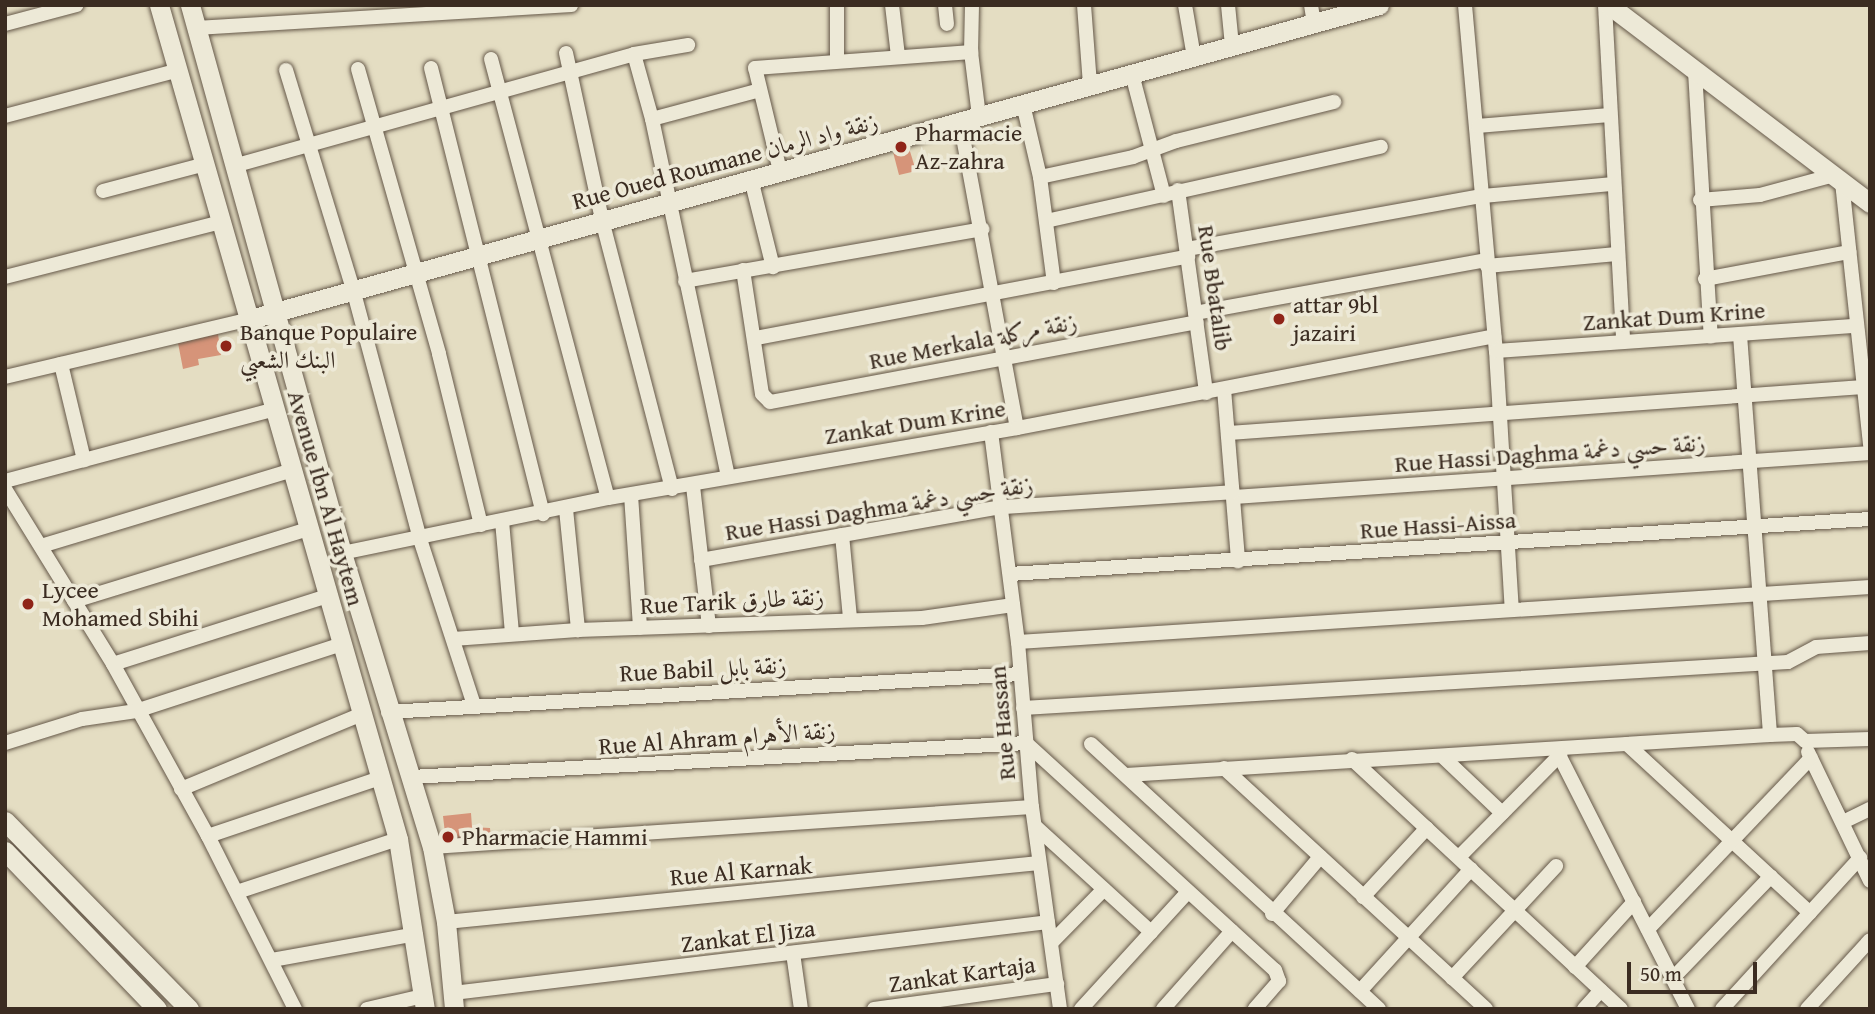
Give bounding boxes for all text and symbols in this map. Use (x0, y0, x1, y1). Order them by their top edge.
street label: Rue Oued Roumane زنقة واد الرمان (569, 106, 881, 216)
place label: Pharmacie Az-zahra (915, 119, 1022, 175)
marker: Pharmacie Az-zahra (893, 139, 909, 155)
street label: Rue Bbatalib (1192, 223, 1238, 353)
place label: attar 9bl jazairi (1293, 291, 1379, 347)
street label: Zankat Dum Krine (1582, 295, 1766, 337)
street label: Rue Merkala زنقة مركلة (867, 307, 1079, 375)
marker: attar 9bl jazairi (1271, 311, 1287, 327)
place label: Banque Populaire البنك الشعبي (240, 318, 417, 374)
marker: Banque Populaire البنك الشعبي (218, 338, 234, 354)
street label: Avenue Ibn Al Haytem (281, 387, 371, 609)
street label: Zankat Dum Krine (822, 393, 1008, 451)
street label: Rue Hassi Daghma زنقة حسي دغمة (1394, 428, 1706, 478)
street label: Rue Hassi Daghma زنقة حسي دغمة (723, 469, 1035, 547)
street label: Rue Hassi-Aissa (1359, 505, 1517, 545)
place label: Lycee Mohamed Sbihi (42, 576, 199, 632)
street label: Rue Tarik زنقة طارق (639, 582, 825, 620)
marker: Lycee Mohamed Sbihi (20, 596, 36, 612)
street label: Rue Babil زنقة بابل (619, 650, 787, 688)
street label: Rue Hassan (983, 665, 1021, 781)
street label: Rue Al Ahram زنقة الأهرام (598, 715, 836, 761)
place label: Pharmacie Hammi (462, 823, 648, 851)
marker: Pharmacie Hammi (440, 829, 456, 845)
street label: Rue Al Karnak (669, 850, 813, 892)
street label: Zankat El Jiza (679, 913, 817, 959)
scale bar (1630, 948, 1759, 992)
street label: Zankat Kartaja (887, 949, 1037, 999)
text: 50 m (1640, 958, 1682, 989)

